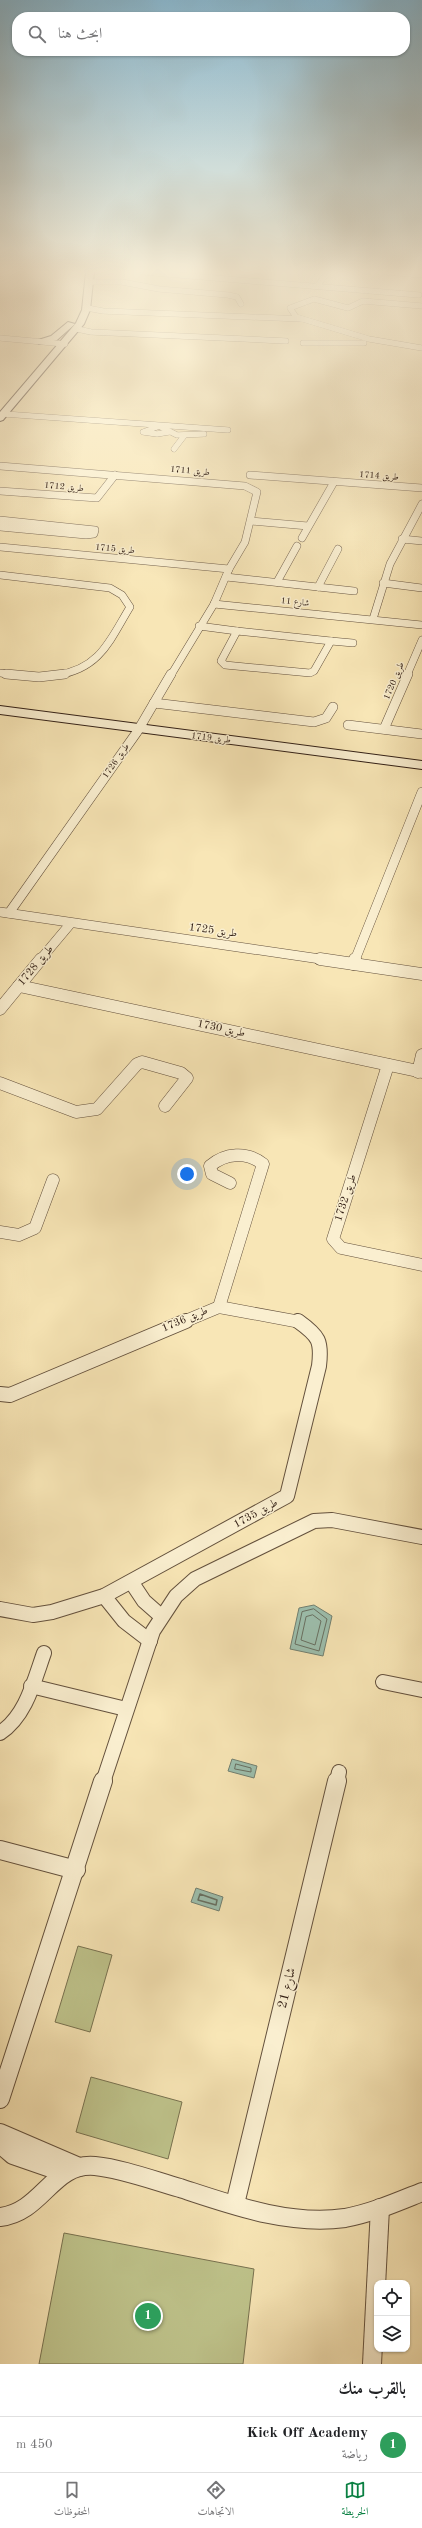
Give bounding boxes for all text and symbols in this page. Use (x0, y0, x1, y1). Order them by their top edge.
search box (12, 12, 410, 56)
icon: search (26, 23, 48, 45)
text: ابحث هنا (58, 27, 102, 42)
street label: طريق 1711 (170, 465, 210, 478)
street label: طريق 1714 (359, 470, 399, 483)
street label: طريق 1712 (44, 481, 84, 494)
street label: طريق 1715 (95, 543, 135, 556)
street label: شارع 11 (280, 596, 310, 610)
street label: طريق 1720 (382, 661, 407, 702)
street label: طريق 1719 (191, 731, 231, 746)
street label: طريق 1726 (101, 742, 132, 780)
street label: طريق 1725 (188, 922, 238, 941)
street label: طريق 1728 (16, 944, 57, 989)
street label: طريق 1730 (196, 1019, 246, 1040)
your location (177, 1164, 197, 1184)
street label: طريق 1732 (333, 1173, 360, 1223)
street label: طريق 1736 (160, 1305, 210, 1336)
street label: طريق 1735 (232, 1497, 280, 1531)
street label: شارع 21 (276, 1966, 302, 2011)
map controls (374, 2280, 410, 2352)
button: locate (374, 2280, 410, 2316)
pin: 1 (135, 2301, 161, 2331)
button: layers (374, 2316, 410, 2352)
text: بالقرب منك (338, 2381, 406, 2398)
text: Kick Off Academy (247, 2426, 368, 2441)
text: 450 m (16, 2438, 53, 2451)
text: 1 (389, 2438, 397, 2451)
text: رياضة (342, 2448, 368, 2461)
tab: المحفوظات (54, 2479, 90, 2522)
tab: الاتجاهات (197, 2479, 234, 2522)
tab: الخريطة (342, 2479, 368, 2522)

